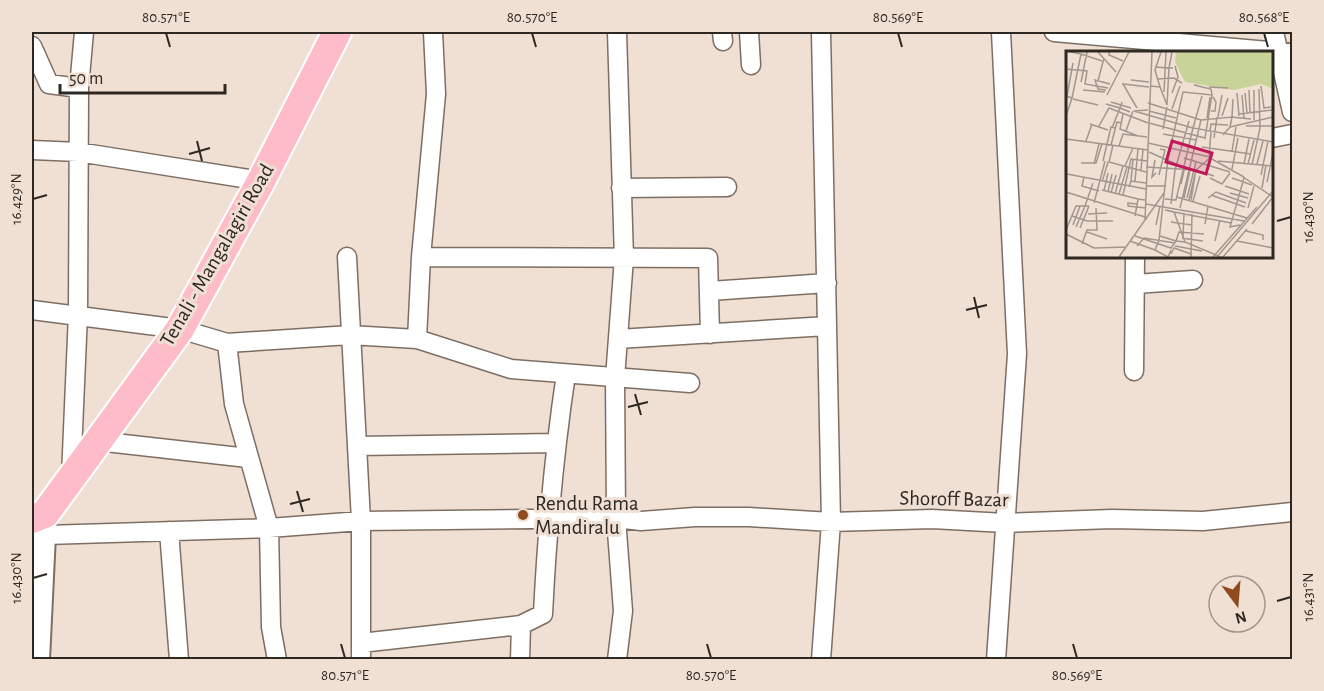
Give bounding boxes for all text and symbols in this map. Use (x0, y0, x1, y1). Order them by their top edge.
text: 80.571°E (142, 10, 190, 25)
text: 80.570°E (507, 10, 557, 25)
text: 80.569°E (873, 10, 923, 25)
text: 80.568°E (1239, 10, 1289, 25)
inset map (1066, 51, 1273, 258)
scale bar (60, 57, 225, 95)
text: 50 m (69, 70, 103, 88)
street label: Tenali - Mangalagiri Road (156, 160, 278, 350)
text: 16.429°N (9, 173, 24, 225)
text: 16.430°N (1301, 191, 1316, 243)
street label: Shoroff Bazar (899, 488, 1009, 510)
place label: Rendu Rama Mandiralu (535, 493, 639, 538)
marker: Rendu Rama Mandiralu (516, 508, 530, 522)
text: 16.430°N (9, 552, 24, 604)
text: 16.431°N (1301, 573, 1316, 621)
north arrow (1207, 574, 1267, 634)
text: N (1233, 608, 1248, 627)
text: 80.571°E (321, 668, 369, 683)
text: 80.570°E (686, 668, 736, 683)
text: 80.569°E (1052, 668, 1102, 683)

